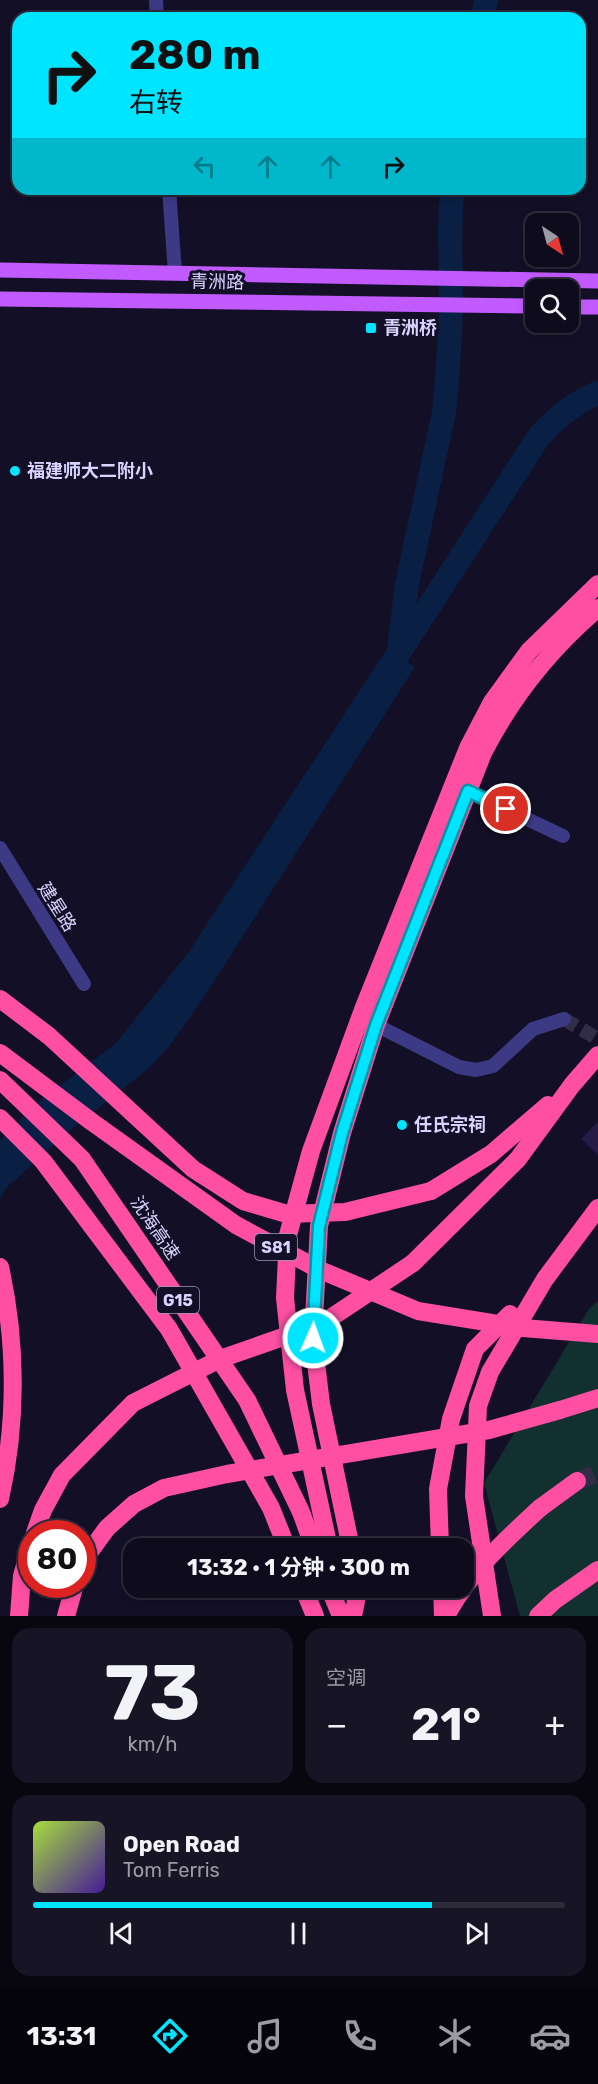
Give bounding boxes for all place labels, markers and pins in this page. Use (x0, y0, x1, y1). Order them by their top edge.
place label: 青洲桥 (383, 317, 437, 339)
marker: 青洲桥 (364, 321, 378, 335)
place label: 福建师大二附小 (27, 460, 153, 482)
marker: 福建师大二附小 (8, 464, 22, 478)
pin (480, 783, 531, 834)
place label: 任氏宗祠 (414, 1114, 486, 1136)
marker: 任氏宗祠 (395, 1118, 409, 1132)

